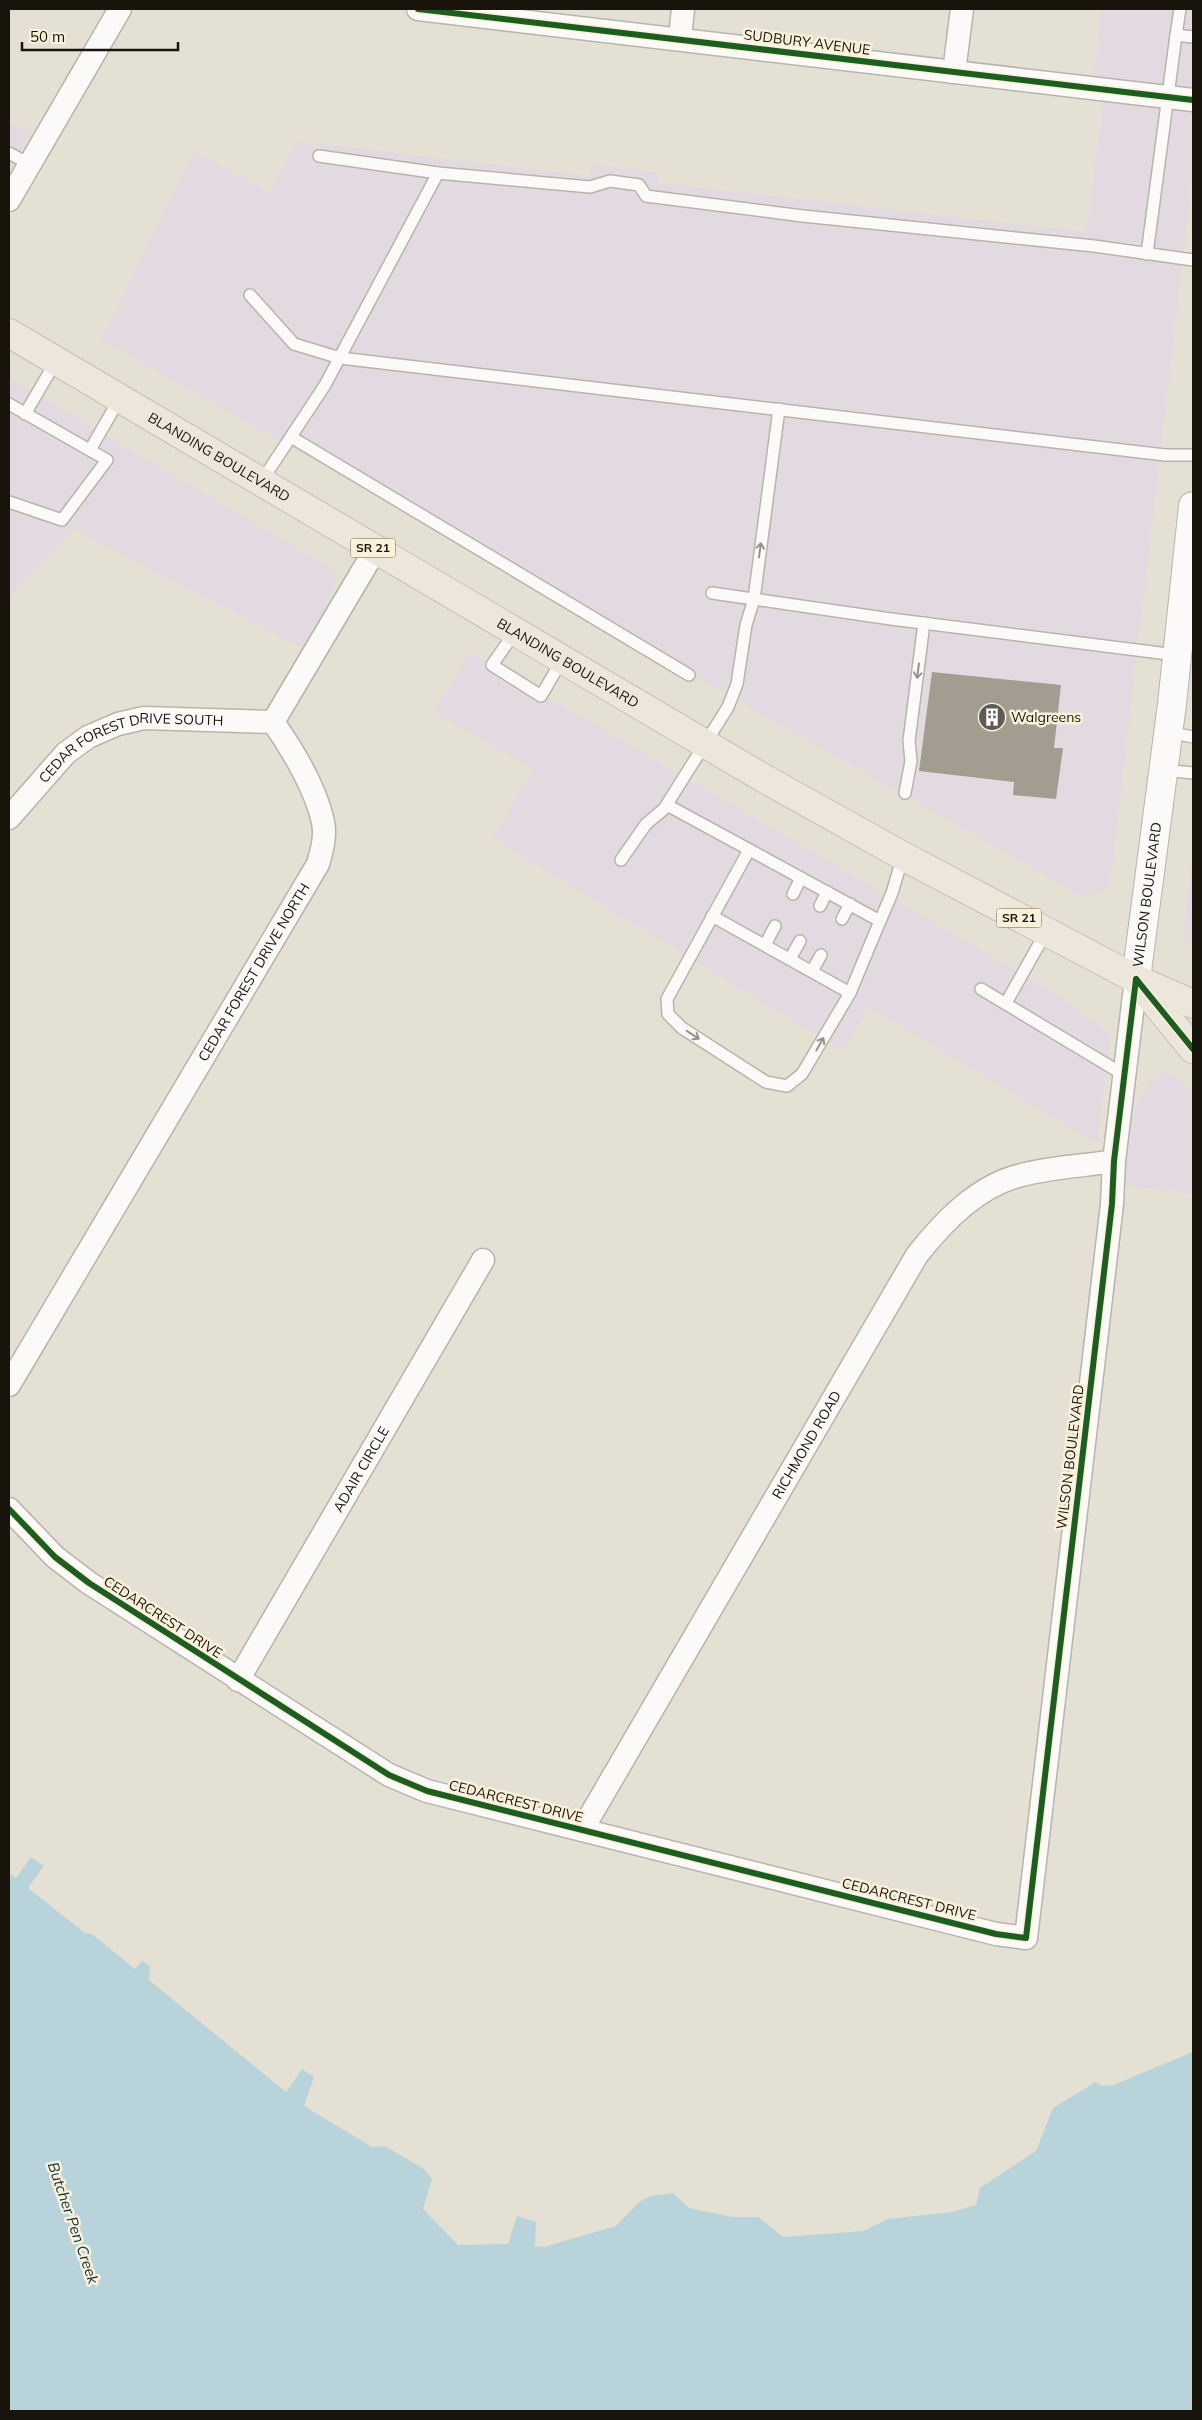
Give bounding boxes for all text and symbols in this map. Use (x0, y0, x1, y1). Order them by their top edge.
scale bar (22, 20, 179, 52)
street label: SUDBURY AVENUE (743, 25, 871, 59)
text: 50 m (30, 27, 65, 46)
street label: BLANDING BOULEVARD (145, 408, 293, 506)
road number: SR 21 (350, 538, 396, 558)
one-way arrow (755, 543, 765, 559)
street label: BLANDING BOULEVARD (494, 614, 642, 712)
one-way arrow (913, 663, 923, 679)
building icon: Walgreens (977, 702, 1007, 732)
place label: Walgreens (1011, 708, 1081, 726)
street label: CEDAR FOREST DRIVE SOUTH (35, 709, 224, 787)
street label: WILSON BOULEVARD (1129, 821, 1165, 968)
street label: CEDAR FOREST DRIVE NORTH (194, 880, 314, 1064)
road number: SR 21 (996, 908, 1042, 928)
one-way arrow (686, 1030, 700, 1040)
one-way arrow (816, 1037, 826, 1051)
street label: WILSON BOULEVARD (1052, 1383, 1088, 1531)
street label: RICHMOND ROAD (768, 1387, 845, 1502)
street label: ADAIR CIRCLE (329, 1423, 393, 1515)
street label: CEDARCREST DRIVE (100, 1572, 226, 1662)
street label: CEDARCREST DRIVE (447, 1776, 585, 1826)
street label: CEDARCREST DRIVE (840, 1874, 978, 1924)
water label: Butcher Pen Creek (44, 2159, 104, 2288)

